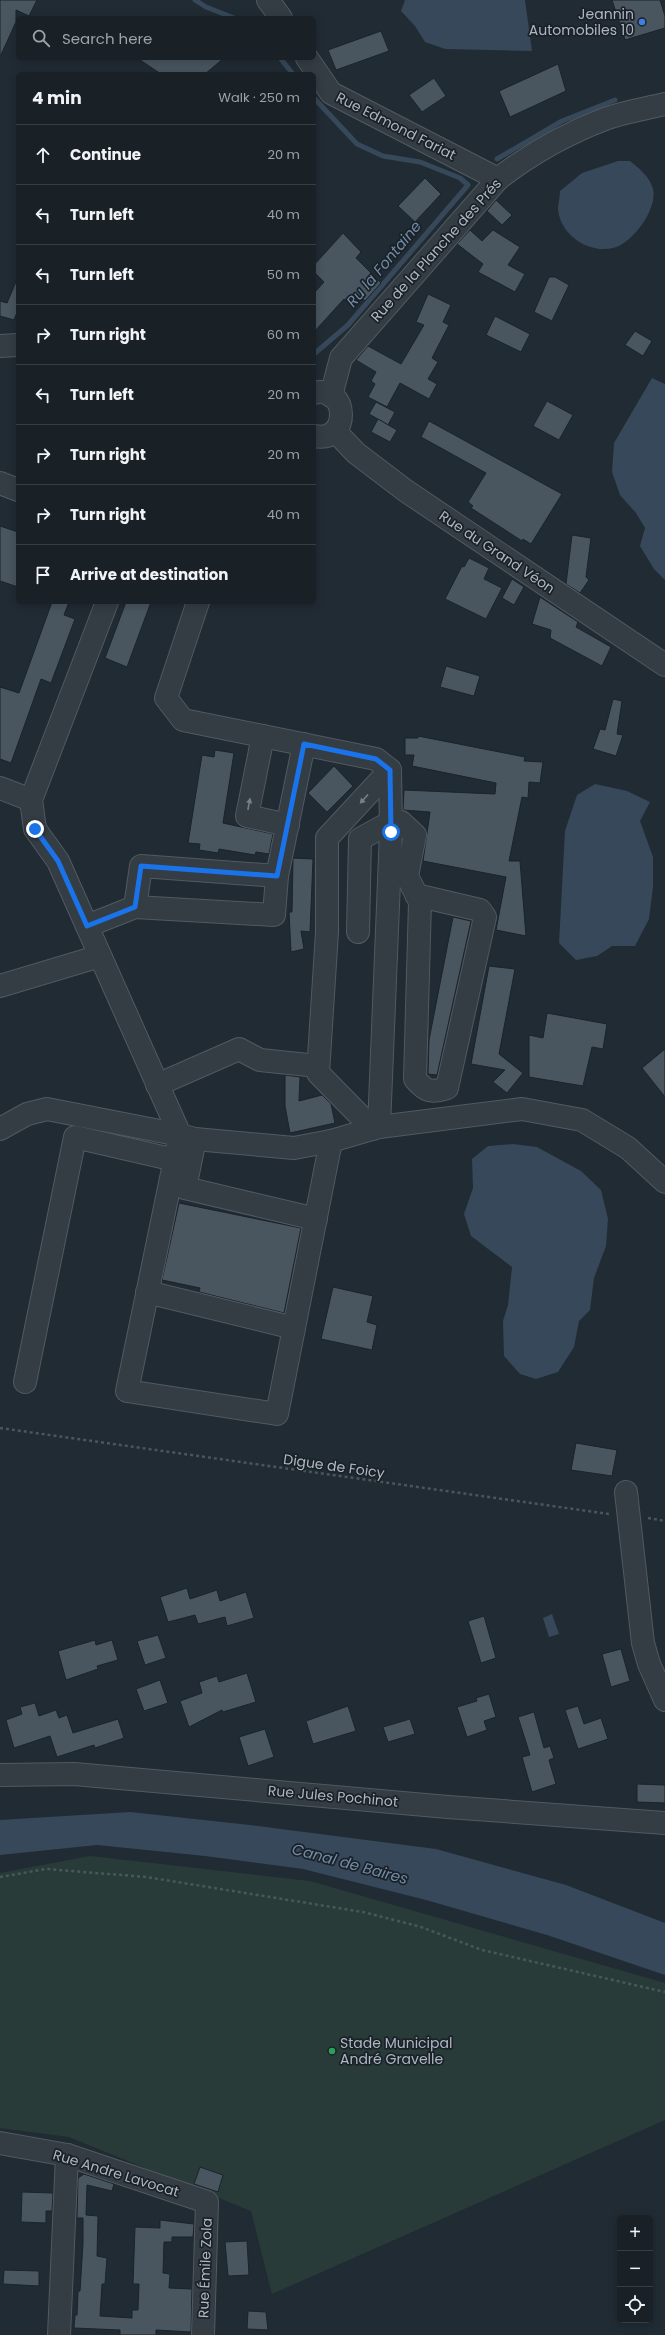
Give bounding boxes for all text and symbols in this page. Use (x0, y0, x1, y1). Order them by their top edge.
place label: Jeannin Automobiles 10 (529, 4, 634, 40)
search box (16, 16, 316, 60)
marker: Jeannin Automobiles 10 (637, 17, 647, 27)
icon: search (30, 27, 52, 49)
text: Search here (62, 28, 152, 49)
text: 4 min (32, 86, 82, 110)
street label: Rue Edmond Fariat (333, 87, 459, 165)
text: Walk · 250 m (218, 88, 300, 107)
icon: ahead (32, 144, 54, 166)
text: Continue (70, 144, 141, 165)
text: 20 m (267, 145, 300, 164)
street label: Rue de la Planche des Prés (366, 174, 506, 326)
icon: left (32, 204, 54, 226)
text: Turn left (70, 204, 134, 225)
text: 40 m (267, 205, 300, 224)
water label: Ru la Fontaine (341, 216, 426, 311)
icon: left (32, 264, 54, 286)
text: Turn left (70, 264, 134, 285)
text: 50 m (267, 265, 300, 284)
icon: right (32, 324, 54, 346)
text: Turn right (70, 324, 146, 345)
text: 60 m (267, 325, 300, 344)
icon: left (32, 384, 54, 406)
text: Turn left (70, 384, 134, 405)
text: 20 m (267, 385, 300, 404)
icon: right (32, 444, 54, 466)
text: Turn right (70, 444, 146, 465)
text: 20 m (267, 445, 300, 464)
icon: right (32, 504, 54, 526)
text: Turn right (70, 504, 146, 525)
text: 40 m (267, 505, 300, 524)
street label: Rue du Grand Véon (435, 506, 559, 598)
icon: arrive (32, 564, 54, 586)
text: Arrive at destination (70, 564, 228, 585)
one-way arrow (359, 793, 368, 804)
one-way arrow (247, 798, 253, 811)
route end (26, 820, 44, 838)
route start (382, 823, 400, 841)
street label: Digue de Foicy (282, 1449, 386, 1483)
street label: Rue Jules Pochinot (267, 1780, 399, 1812)
water label: Canal de Baires (290, 1838, 411, 1889)
place label: Stade Municipal André Gravelle (340, 2033, 452, 2069)
marker: Stade Municipal André Gravelle (327, 2046, 337, 2056)
street label: Rue Andre Lavocat (51, 2144, 181, 2202)
map controls (617, 2215, 653, 2323)
button: + (617, 2215, 653, 2251)
street label: Rue Émile Zola (193, 2218, 217, 2318)
button: − (617, 2251, 653, 2287)
button: locate (617, 2287, 653, 2323)

